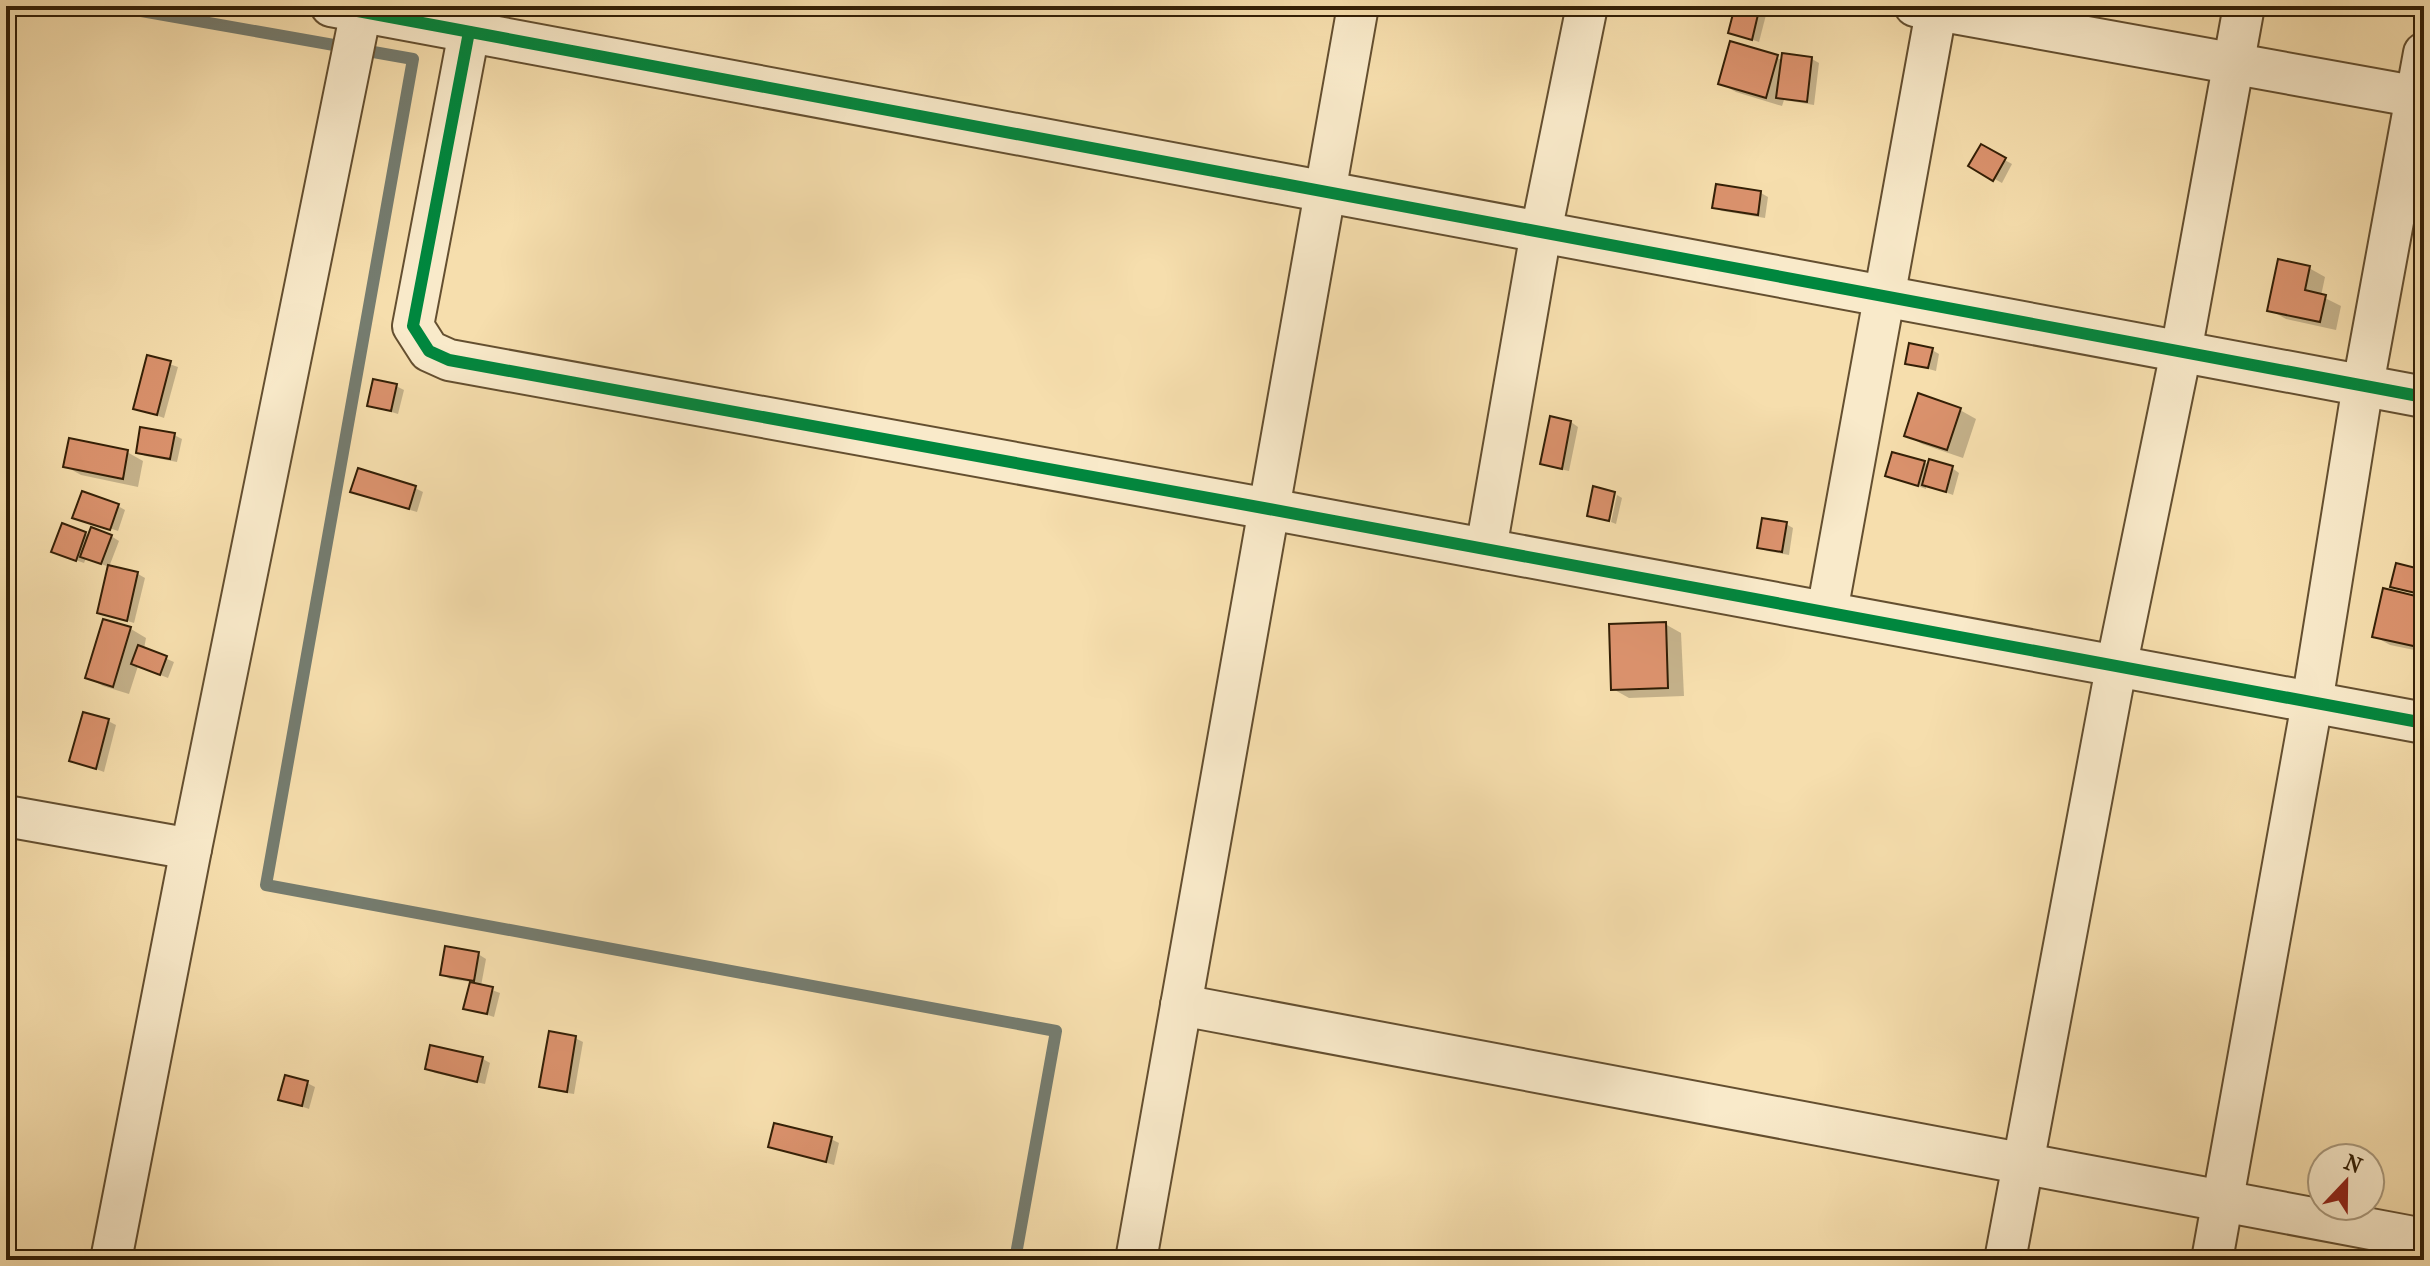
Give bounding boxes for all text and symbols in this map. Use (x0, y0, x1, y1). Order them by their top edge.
north arrow (2306, 1142, 2386, 1222)
text: N (2341, 1149, 2366, 1180)

